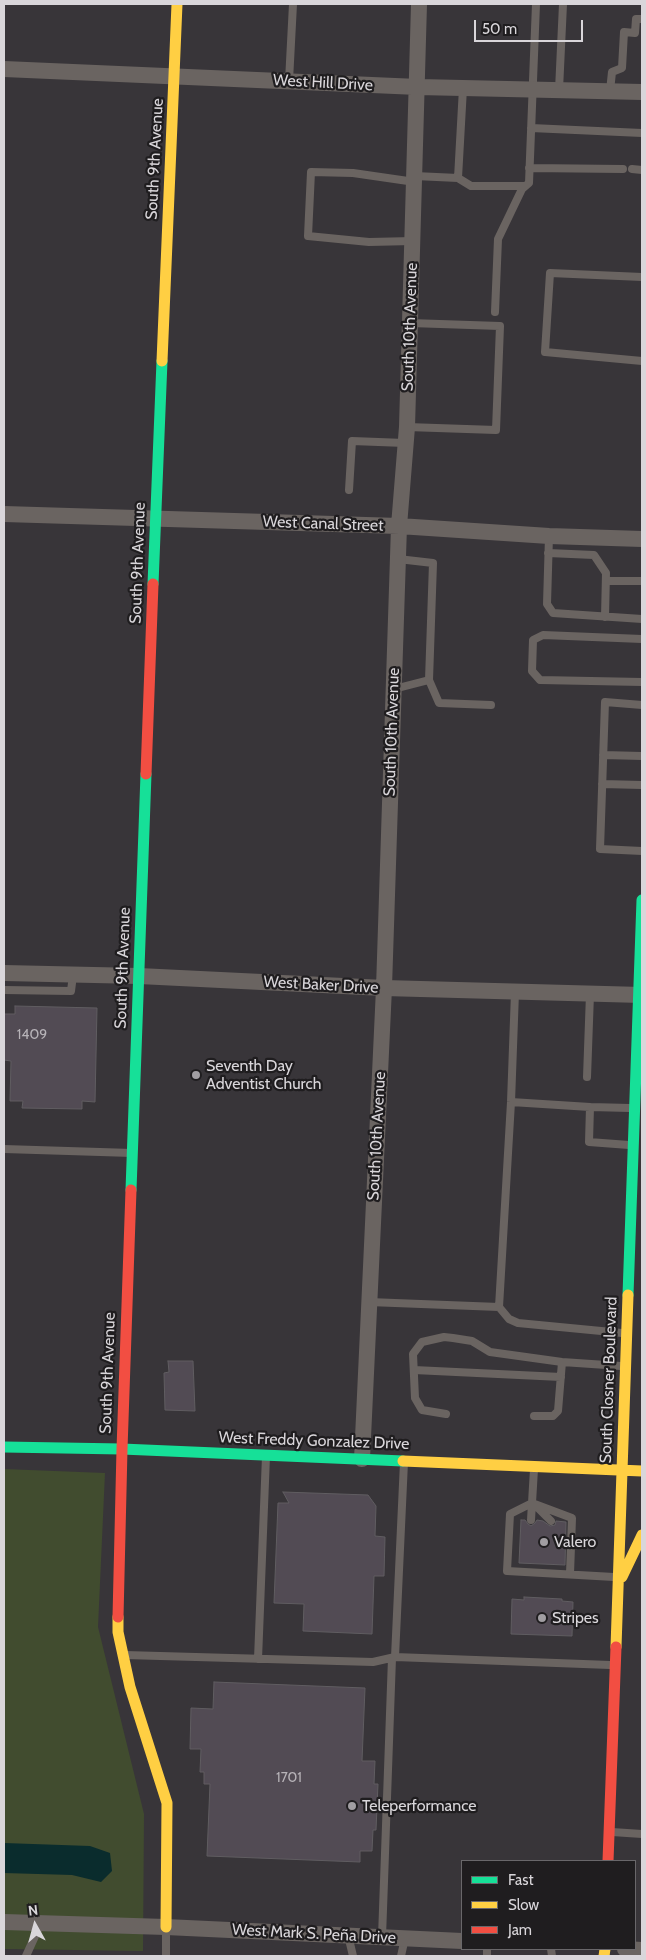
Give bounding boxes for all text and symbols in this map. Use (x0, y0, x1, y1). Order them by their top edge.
scale bar (476, 10, 585, 42)
text: 50 m (482, 20, 517, 38)
street label: West Hill Drive (273, 71, 373, 95)
street label: South 9th Avenue (142, 98, 168, 220)
street label: South 10th Avenue (398, 262, 422, 392)
street label: South 9th Avenue (126, 502, 150, 624)
street label: West Canal Street (262, 512, 384, 536)
street label: South 10th Avenue (380, 667, 404, 797)
street label: South 9th Avenue (111, 907, 135, 1029)
street label: West Baker Drive (263, 972, 379, 998)
house number: 1409 (17, 1027, 47, 1043)
place label: Seventh Day Adventist Church (206, 1056, 321, 1094)
marker: Seventh Day Adventist Church (190, 1069, 202, 1081)
street label: South 10th Avenue (364, 1071, 390, 1201)
street label: South Closner Boulevard (596, 1296, 622, 1464)
street label: South 9th Avenue (96, 1312, 120, 1434)
street label: West Freddy Gonzalez Drive (218, 1428, 410, 1454)
place label: Valero (554, 1532, 596, 1552)
marker: Valero (538, 1536, 550, 1548)
place label: Stripes (552, 1608, 599, 1628)
marker: Stripes (536, 1612, 548, 1624)
house number: 1701 (276, 1770, 302, 1786)
place label: Teleperformance (362, 1796, 476, 1816)
marker: Teleperformance (346, 1800, 358, 1812)
legend (461, 1860, 636, 1950)
text: Fast (508, 1871, 533, 1889)
text: Slow (508, 1896, 539, 1914)
north arrow (10, 1900, 60, 1950)
text: N (27, 1901, 39, 1920)
street label: West Mark S. Peña Drive (231, 1920, 397, 1948)
text: Jam (508, 1921, 532, 1939)

